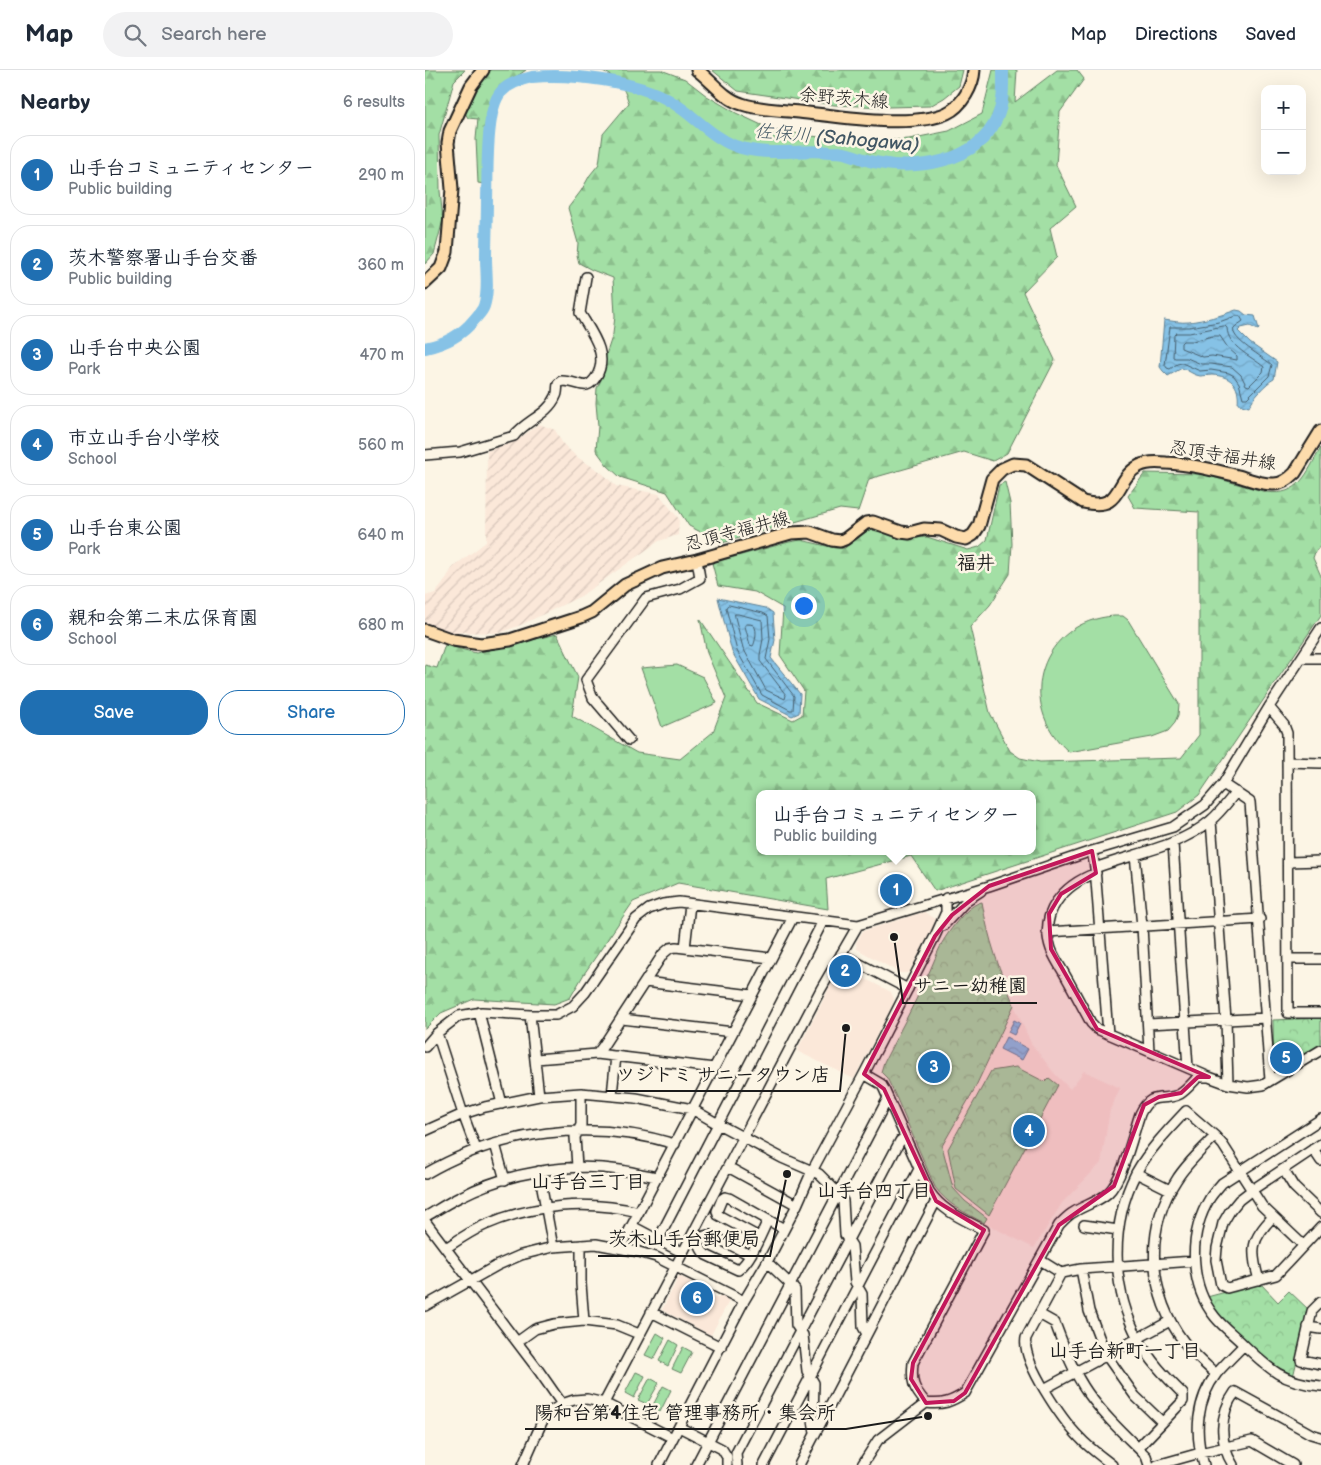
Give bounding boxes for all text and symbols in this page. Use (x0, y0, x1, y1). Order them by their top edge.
search box (103, 12, 453, 57)
text: Map (25, 20, 73, 49)
icon: search (121, 21, 149, 49)
text: Search here (161, 23, 267, 46)
text: Map (1071, 24, 1107, 45)
text: Directions (1135, 24, 1217, 45)
text: Saved (1245, 24, 1296, 45)
street label: 余野茨木線 (798, 84, 890, 113)
map controls (1261, 85, 1306, 175)
button: + (1261, 85, 1306, 130)
text: Nearby (20, 90, 90, 115)
text: 6 results (343, 93, 405, 112)
water label: 佐保川 (Sahogawa) (753, 120, 920, 157)
button: − (1261, 130, 1306, 175)
text: 山手台コミュニティセンター (68, 157, 314, 180)
text: 1 (34, 166, 40, 185)
text: 290 m (358, 166, 404, 185)
text: Public building (68, 180, 172, 199)
text: 茨木警察署山手台交番 (68, 247, 258, 270)
text: 2 (32, 256, 42, 275)
text: 360 m (357, 256, 404, 275)
text: Public building (68, 270, 172, 289)
text: 山手台中央公園 (68, 337, 201, 360)
text: 3 (32, 346, 42, 365)
text: 470 m (359, 346, 404, 365)
text: Park (68, 360, 100, 379)
text: 市立山手台小学校 (68, 427, 220, 450)
text: 4 (32, 436, 42, 455)
text: 560 m (358, 436, 404, 455)
street label: 忍頂寺福井線 (1168, 437, 1278, 474)
text: School (68, 450, 117, 469)
street label: 忍頂寺福井線 (682, 507, 792, 556)
text: 山手台東公園 (68, 517, 182, 540)
text: 5 (32, 526, 42, 545)
text: 640 m (358, 526, 404, 545)
text: Park (68, 540, 100, 559)
district label: 福井 (957, 552, 995, 575)
your location (791, 593, 817, 619)
text: 親和会第二末広保育園 (68, 607, 258, 630)
text: 6 (32, 616, 42, 635)
text: 680 m (358, 616, 404, 635)
text: School (68, 630, 117, 649)
button: Save (20, 690, 208, 735)
button: Share (218, 690, 405, 735)
popup (756, 790, 1036, 855)
text: 山手台コミュニティセンター (773, 804, 1019, 827)
text: Public building (773, 827, 877, 846)
pin: 1 (880, 871, 912, 909)
pin: 2 (829, 952, 861, 990)
callout: サニー幼稚園 (903, 969, 1037, 1003)
text: サニー幼稚園 (913, 975, 1027, 998)
pin: 5 (1270, 1039, 1302, 1077)
pin: 3 (918, 1048, 950, 1086)
callout: ツジトミ サニータウン店 (606, 1057, 840, 1091)
text: ツジトミ サニータウン店 (616, 1064, 830, 1087)
pin: 4 (1013, 1112, 1045, 1150)
district label: 山手台三丁目 (531, 1171, 645, 1194)
district label: 山手台四丁目 (817, 1180, 931, 1203)
callout: 茨木山手台郵便局 (598, 1222, 770, 1256)
text: 茨木山手台郵便局 (608, 1228, 760, 1251)
pin: 6 (681, 1279, 713, 1317)
district label: 山手台新町一丁目 (1049, 1340, 1201, 1363)
callout: 陽和台第4住宅 管理事務所・集会所 (525, 1395, 846, 1429)
text: 陽和台第4住宅 管理事務所・集会所 (534, 1402, 836, 1425)

